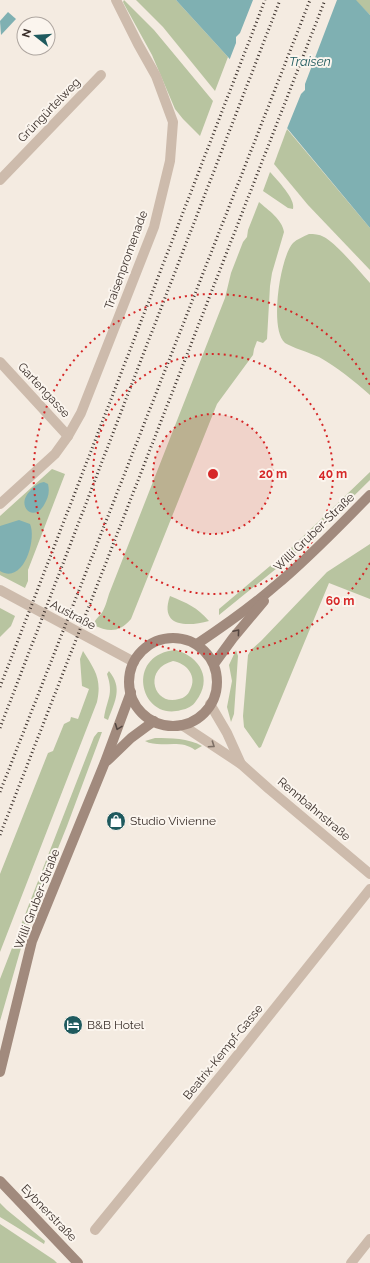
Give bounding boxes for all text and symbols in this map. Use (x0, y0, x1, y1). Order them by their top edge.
north arrow (16, 16, 56, 56)
text: N (19, 27, 34, 39)
water label: Traisen (289, 54, 331, 69)
street label: Grüngürtelweg (15, 75, 83, 145)
street label: Traisenpromenade (102, 209, 150, 311)
street label: Gartengasse (15, 360, 73, 420)
centre of rings (206, 467, 220, 481)
text: 20 m (259, 467, 287, 481)
text: 40 m (319, 467, 347, 481)
street label: Willi Gruber-Straße (271, 490, 357, 574)
text: 60 m (326, 594, 354, 608)
street label: Austraße (48, 597, 98, 633)
one-way arrow (233, 630, 240, 637)
one-way arrow (115, 723, 123, 730)
one-way arrow (207, 740, 214, 747)
street label: Rennbahnstraße (275, 774, 353, 844)
shop icon: Studio Vivienne (105, 810, 127, 832)
place label: Studio Vivienne (130, 814, 216, 828)
street label: Willi Gruber-Straße (11, 847, 63, 951)
street label: Beatrix-Kempf-Gasse (180, 1002, 266, 1102)
hotel icon: B&B Hotel (62, 1014, 84, 1036)
place label: B&B Hotel (87, 1018, 145, 1032)
street label: Eybnerstraße (18, 1182, 80, 1244)

